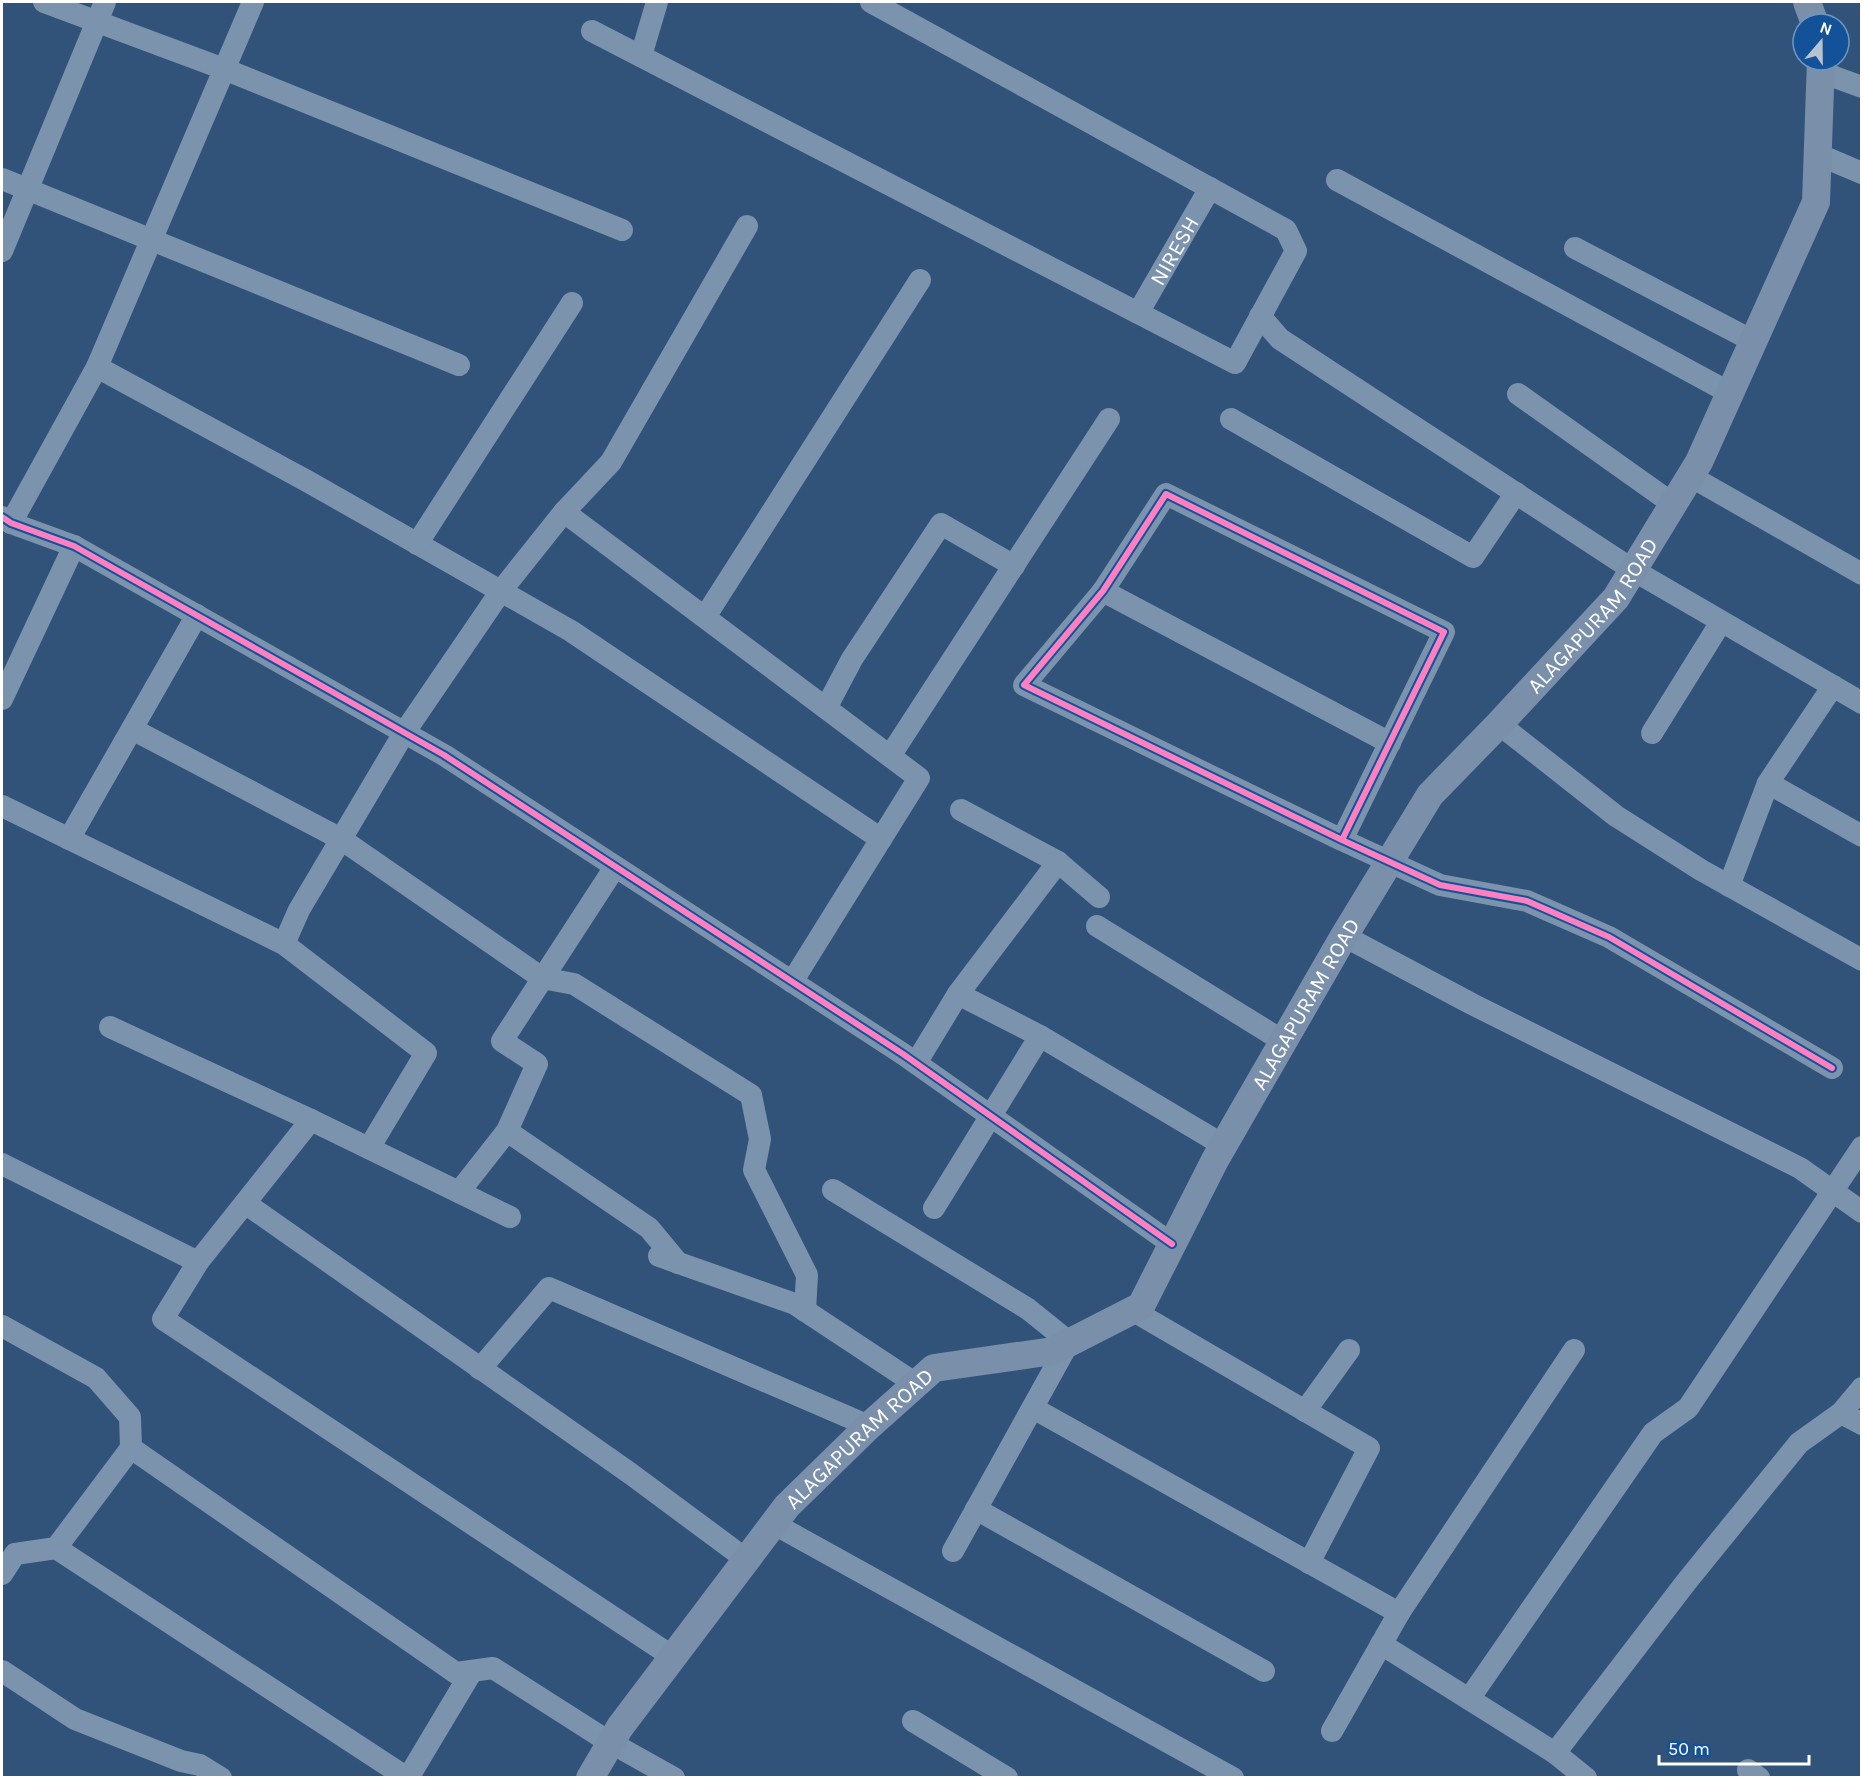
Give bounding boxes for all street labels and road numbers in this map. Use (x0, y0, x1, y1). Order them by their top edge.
street label: NIRESH (1145, 212, 1205, 290)
street label: ALAGAPURAM ROAD (1522, 533, 1664, 699)
street label: ALAGAPURAM ROAD (1246, 914, 1366, 1095)
street label: ALAGAPURAM ROAD (780, 1363, 939, 1515)

